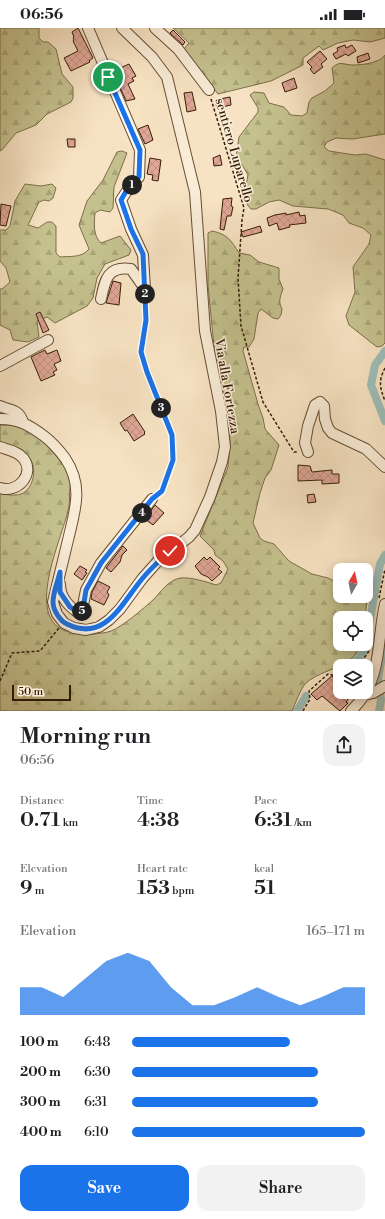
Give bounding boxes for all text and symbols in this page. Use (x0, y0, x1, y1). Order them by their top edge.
text: 06:56 (20, 5, 63, 24)
pin (91, 60, 125, 94)
icon: arrive (97, 66, 119, 88)
street label: sentiero Luparello (211, 96, 257, 204)
pin: 1 (122, 175, 142, 195)
text: 1 (129, 178, 135, 192)
pin: 2 (135, 284, 155, 304)
text: 2 (142, 287, 148, 301)
street label: Via alla Fortezza (211, 336, 243, 436)
pin: 3 (151, 398, 171, 418)
text: 3 (158, 401, 164, 415)
pin: 4 (132, 503, 152, 523)
text: 4 (138, 506, 146, 520)
pin (153, 534, 187, 568)
icon: check (159, 540, 181, 562)
north arrow (333, 563, 373, 603)
map controls (333, 563, 373, 699)
pin: 5 (72, 601, 92, 621)
text: 5 (79, 604, 85, 618)
button: locate (333, 611, 373, 651)
button: layers (333, 659, 373, 699)
scale bar (12, 683, 71, 702)
text: 50 m (18, 685, 43, 699)
text: Morning run (20, 723, 151, 750)
button: share (323, 724, 365, 766)
text: 06:56 (20, 752, 54, 768)
text: Distance (20, 794, 64, 808)
text: Time (137, 794, 164, 808)
text: Pace (254, 794, 278, 808)
text: 0.71 (20, 808, 60, 833)
text: 4:38 (137, 808, 179, 833)
text: 6:31 (254, 808, 292, 833)
text: km (60, 816, 78, 830)
text: /km (292, 816, 312, 830)
text: Elevation (20, 862, 68, 876)
text: Heart rate (137, 862, 188, 876)
text: kcal (254, 862, 274, 876)
text: 9 (20, 876, 32, 901)
text: 153 (137, 876, 170, 901)
text: 51 (254, 876, 275, 901)
text: m (32, 884, 44, 898)
text: bpm (170, 884, 194, 898)
text: Elevation (20, 923, 76, 939)
text: 165–171 m (306, 923, 365, 939)
text: 100 m (20, 1034, 59, 1050)
text: 6:48 (84, 1034, 111, 1050)
text: 200 m (20, 1064, 61, 1080)
text: 6:30 (84, 1064, 111, 1080)
text: 300 m (20, 1094, 61, 1110)
text: 6:31 (84, 1094, 107, 1110)
text: 400 m (20, 1124, 62, 1140)
text: 6:10 (84, 1124, 109, 1140)
button: Save (20, 1165, 189, 1211)
button: Share (197, 1165, 365, 1211)

